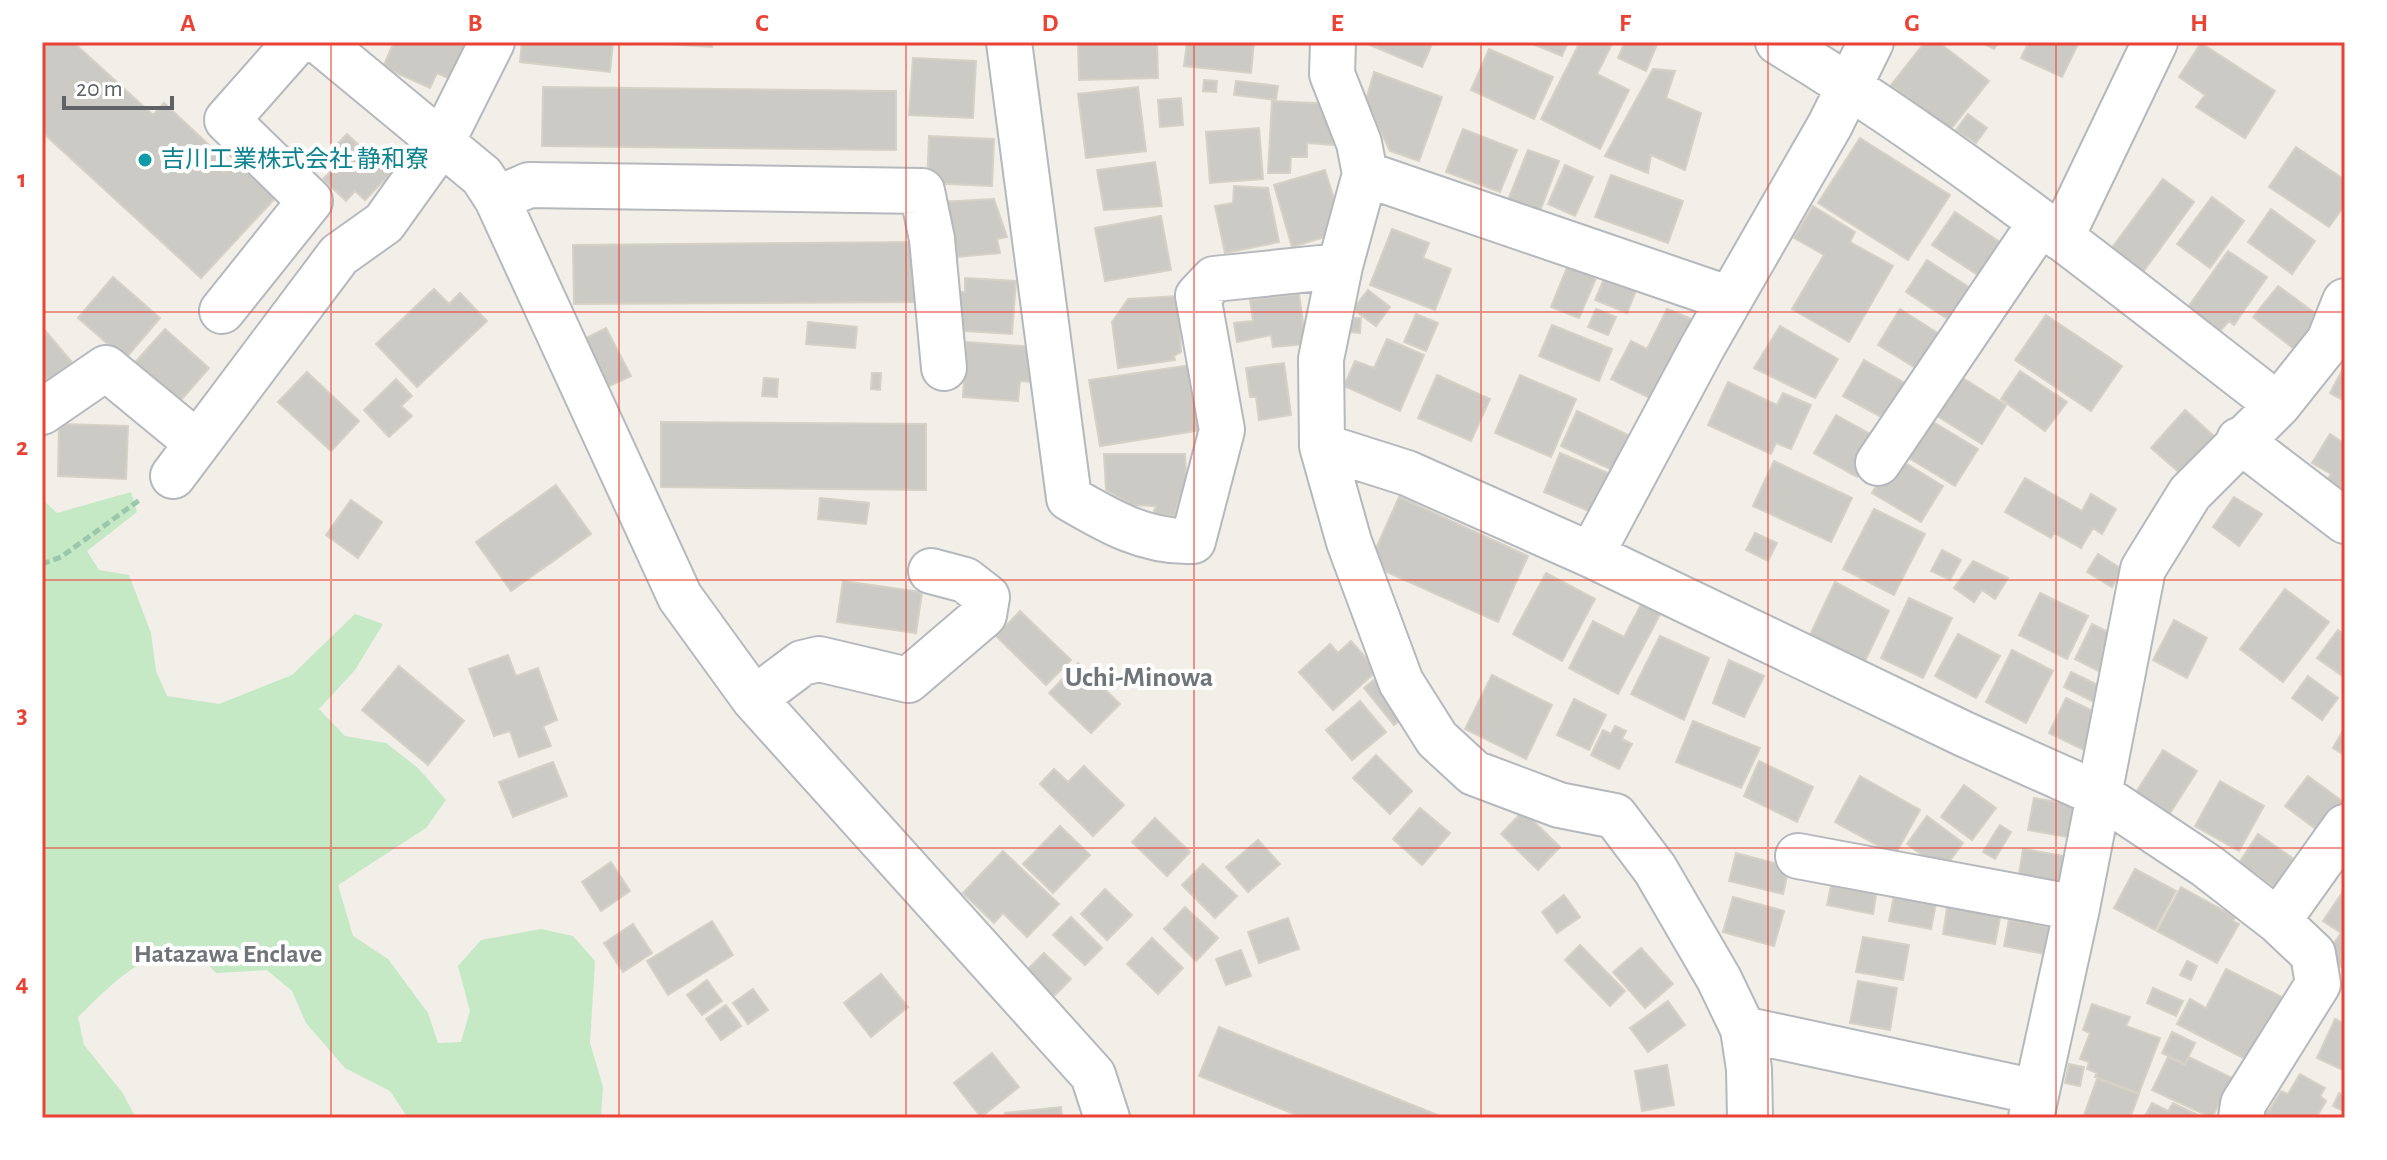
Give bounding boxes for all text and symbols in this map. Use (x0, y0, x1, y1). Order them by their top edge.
text: A (180, 10, 196, 36)
text: B (467, 10, 483, 36)
text: C (755, 10, 769, 36)
text: D (1041, 10, 1059, 36)
text: E (1330, 10, 1344, 36)
text: F (1619, 10, 1632, 36)
text: G (1904, 10, 1920, 36)
text: H (2190, 10, 2208, 36)
scale bar (64, 60, 172, 110)
text: 20 m (76, 77, 123, 101)
place label: 吉川工業株式会社 静和寮 (161, 146, 429, 172)
marker: 吉川工業株式会社 静和寮 (136, 151, 154, 169)
text: 1 (17, 166, 27, 192)
text: 2 (16, 434, 28, 460)
district label: Uchi-Minowa (1065, 664, 1213, 692)
text: 3 (16, 702, 28, 728)
district label: Hatazawa Enclave (134, 941, 322, 967)
text: 4 (15, 970, 29, 996)

